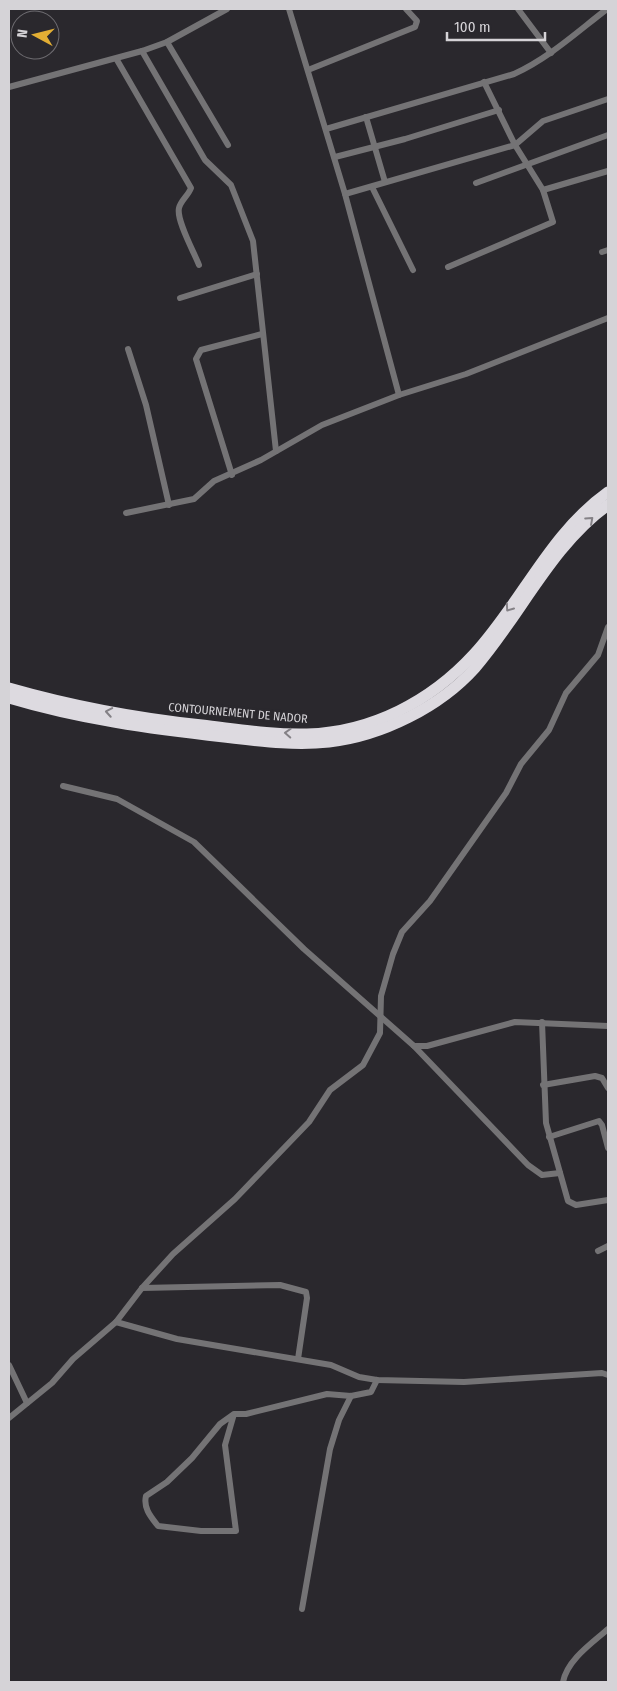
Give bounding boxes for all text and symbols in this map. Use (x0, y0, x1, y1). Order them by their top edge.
north arrow (10, 10, 60, 60)
scale bar (447, 10, 544, 42)
text: 100 m (454, 18, 491, 36)
text: N (14, 28, 32, 39)
one-way arrow (584, 517, 593, 526)
one-way arrow (506, 602, 515, 612)
street label: CONTOURNEMENT DE NADOR (168, 700, 309, 726)
one-way arrow (105, 707, 113, 717)
one-way arrow (283, 728, 291, 739)

